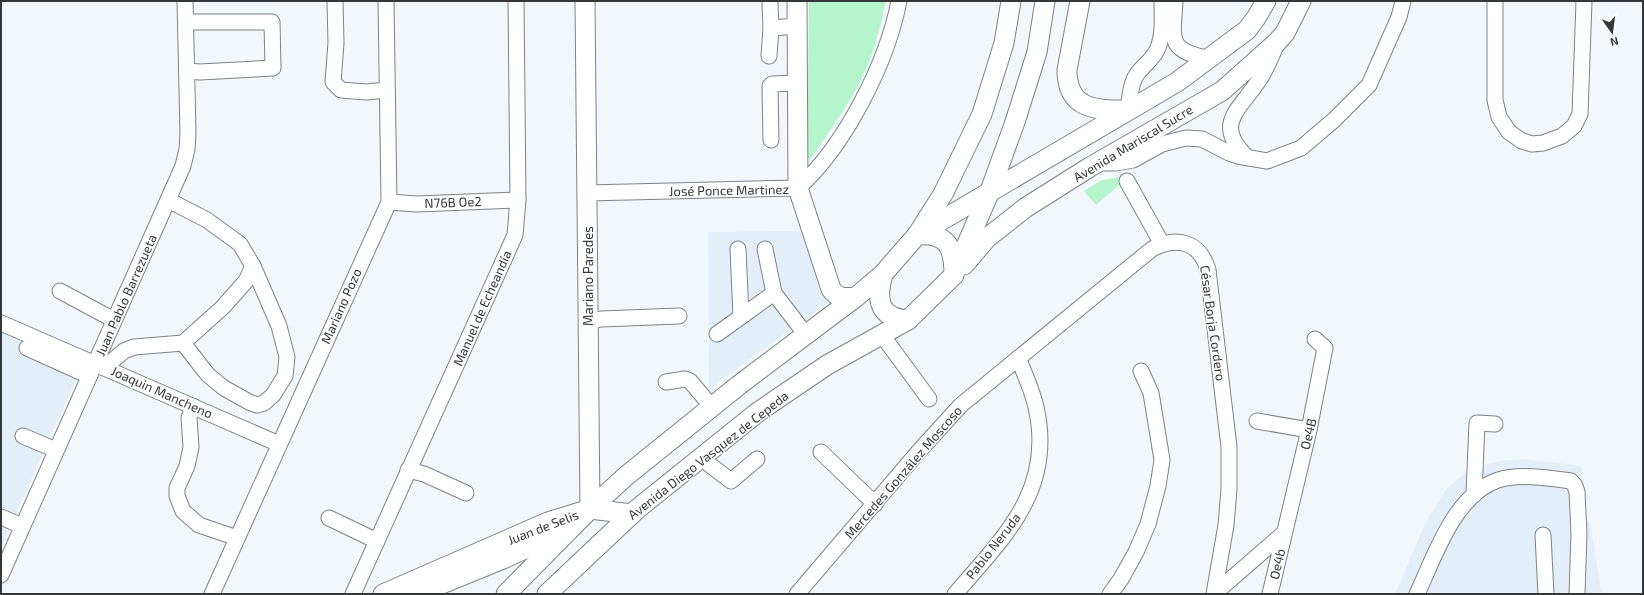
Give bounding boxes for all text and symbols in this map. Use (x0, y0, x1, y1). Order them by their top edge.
north arrow (1592, 12, 1632, 52)
text: N (1609, 35, 1620, 49)
street label: Avenida Mariscal Sucre (1070, 101, 1196, 185)
street label: José Ponce Martinez (669, 181, 789, 199)
street label: N76B Oe2 (424, 193, 482, 211)
street label: Mariano Paredes (580, 226, 596, 326)
street label: Juan Pablo Barrezueta (92, 232, 160, 358)
street label: Manuel de Echeandía (449, 248, 515, 368)
street label: César Borja Cordero (1197, 264, 1229, 382)
street label: Mariano Pozo (317, 266, 365, 346)
street label: Joaquin Mancheno (109, 362, 215, 422)
street label: Avenida Diego Vasquez de Cepeda (625, 387, 791, 523)
street label: Mercedes González Moscoso (841, 402, 965, 542)
street label: Oe4B (1297, 417, 1319, 451)
street label: Juan de Selis (505, 506, 581, 548)
street label: Pablo Neruda (962, 510, 1024, 582)
street label: Oe4b (1266, 547, 1288, 581)

